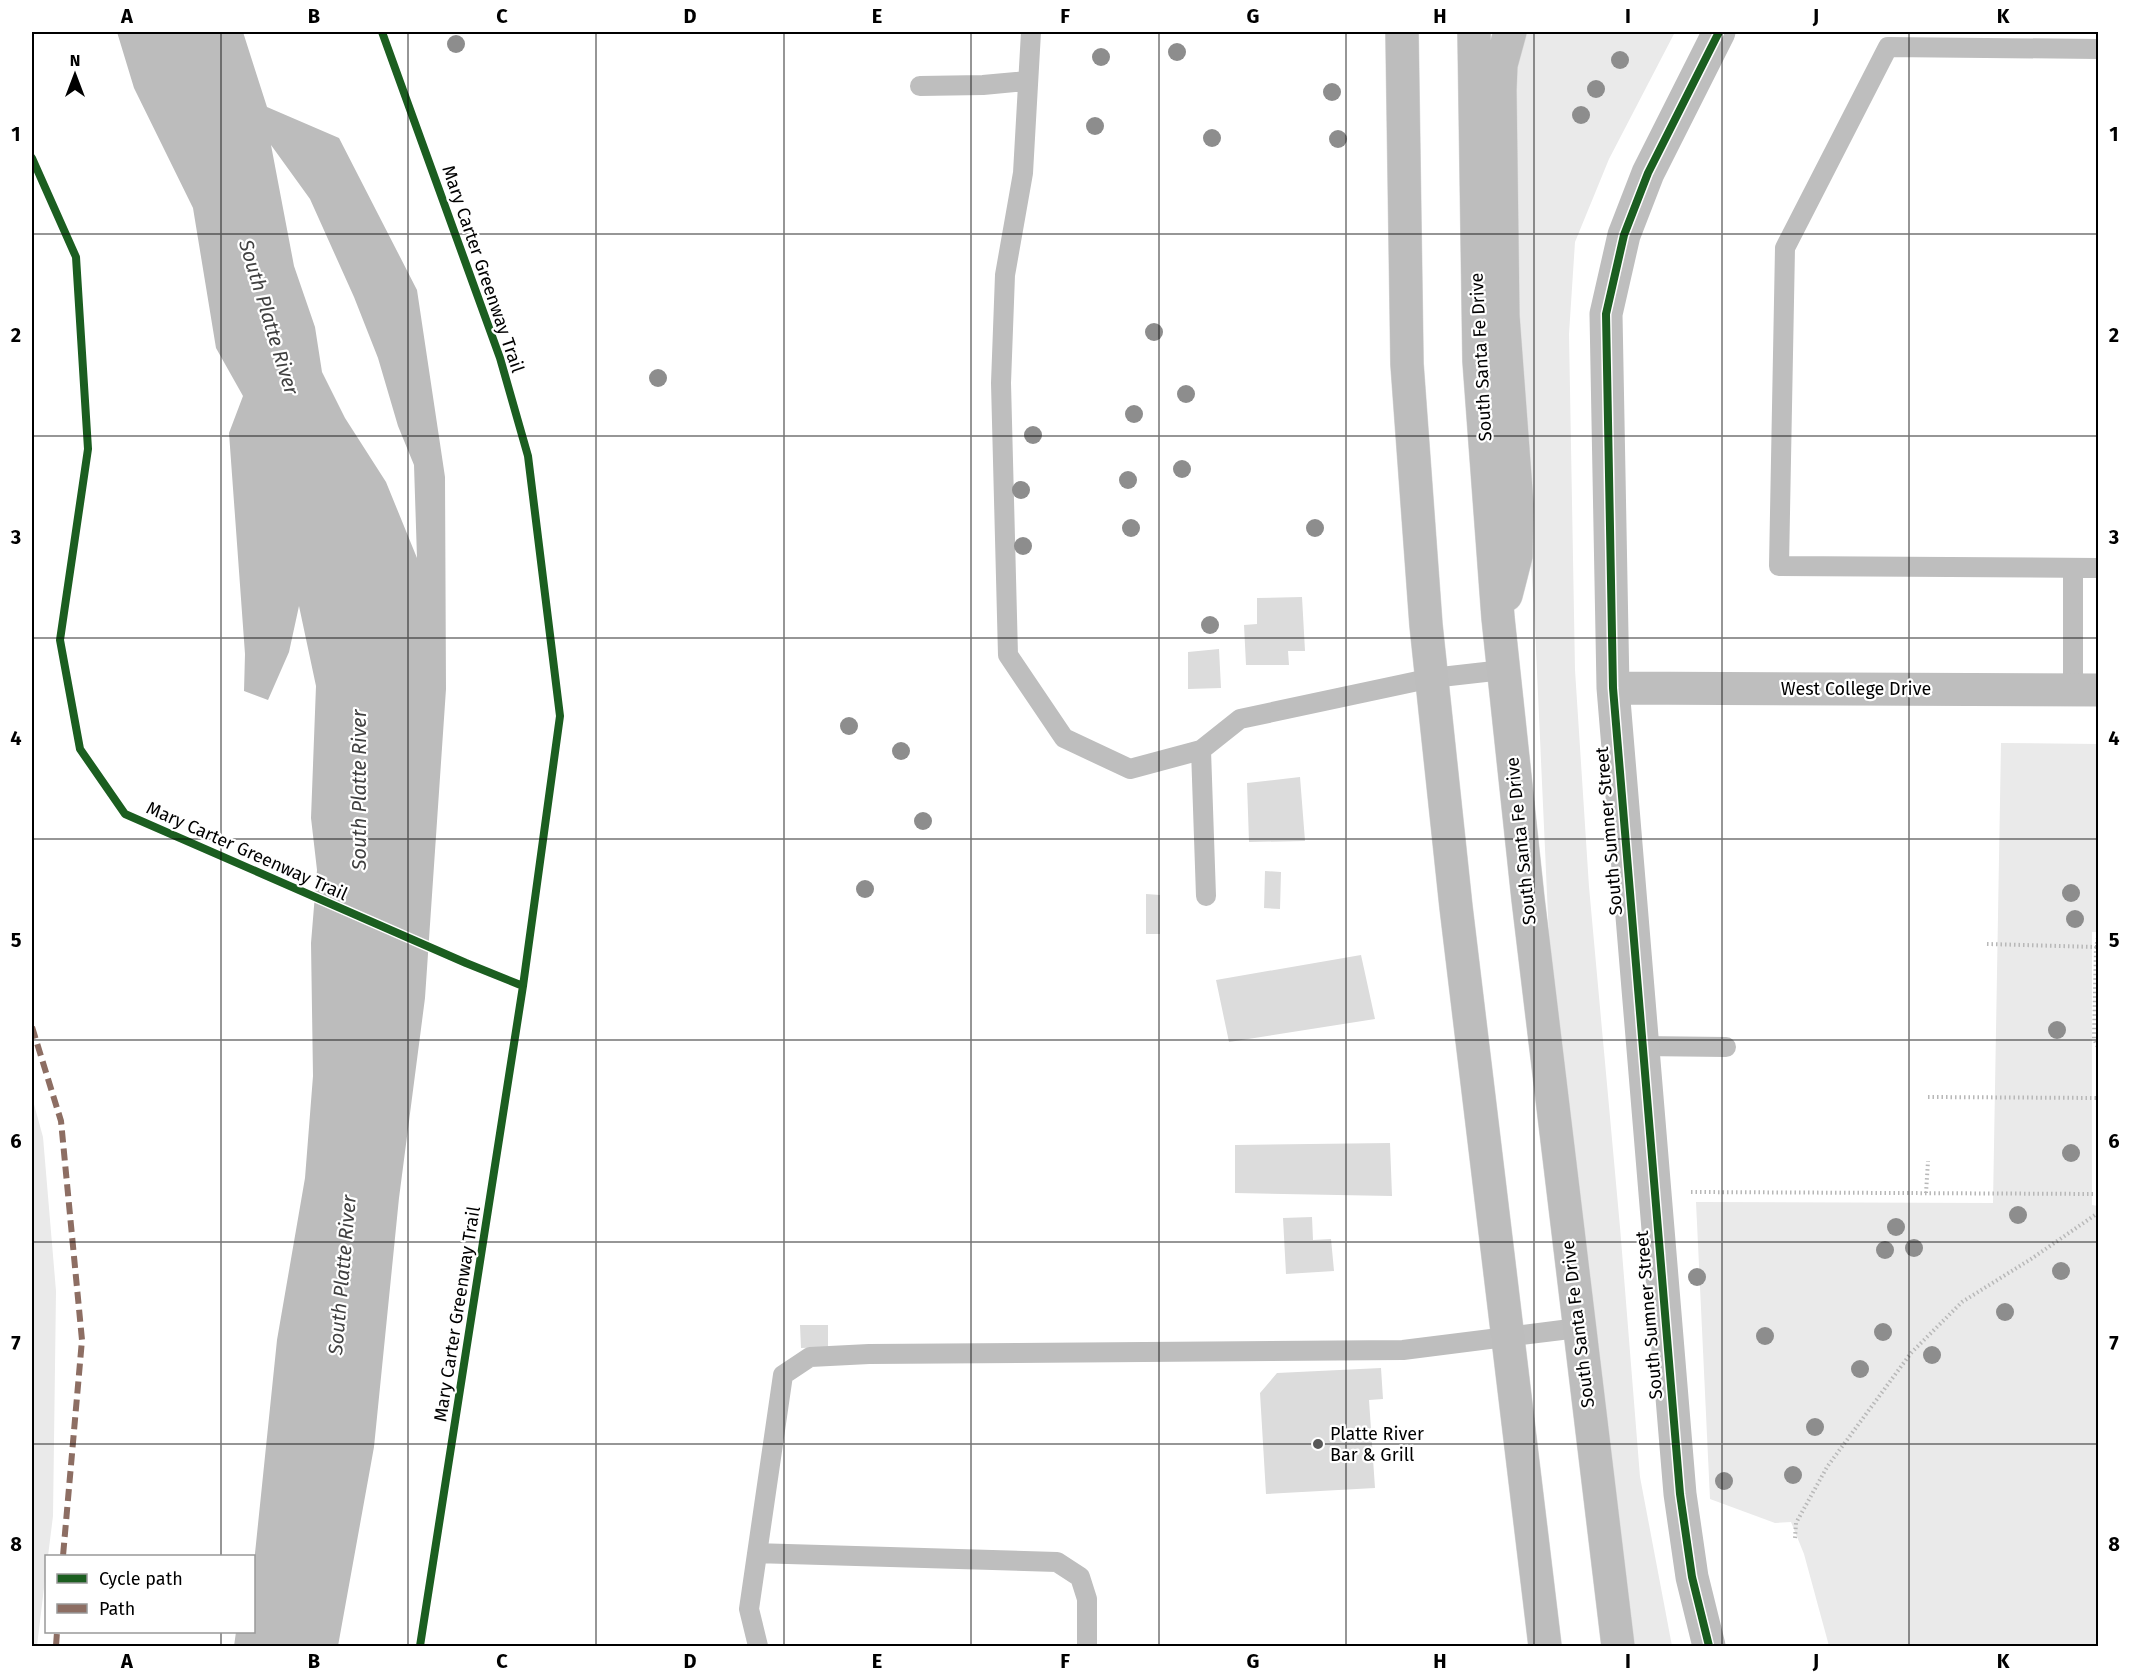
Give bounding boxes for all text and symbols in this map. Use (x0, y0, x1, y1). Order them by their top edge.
text: A (120, 4, 134, 28)
text: B (308, 4, 320, 28)
text: C (496, 4, 508, 28)
text: D (683, 4, 697, 28)
text: E (872, 4, 882, 28)
text: F (1060, 4, 1070, 28)
text: G (1247, 4, 1259, 28)
text: H (1433, 4, 1447, 28)
text: I (1625, 4, 1631, 28)
text: J (1812, 4, 1819, 28)
text: K (1997, 4, 2010, 28)
north arrow (45, 45, 105, 105)
text: N (70, 51, 80, 70)
text: 1 (11, 122, 21, 146)
text: 1 (2109, 122, 2119, 146)
street label: Mary Carter Greenway Trail (437, 162, 529, 376)
water label: South Platte River (234, 236, 304, 399)
street label: South Santa Fe Drive (1466, 272, 1496, 442)
text: 2 (11, 323, 21, 347)
text: 2 (2109, 323, 2119, 347)
text: 3 (10, 525, 21, 549)
text: 3 (2108, 525, 2119, 549)
street label: West College Drive (1781, 678, 1931, 700)
water label: South Platte River (347, 708, 371, 871)
text: 4 (10, 726, 22, 750)
text: 4 (2108, 726, 2120, 750)
street label: South Sumner Street (1591, 745, 1627, 916)
street label: South Santa Fe Drive (1501, 756, 1541, 926)
street label: Mary Carter Greenway Trail (143, 797, 351, 905)
text: 5 (11, 928, 22, 952)
text: 5 (2109, 928, 2120, 952)
text: 6 (10, 1129, 22, 1153)
text: 6 (2108, 1129, 2120, 1153)
water label: South Platte River (323, 1193, 361, 1357)
street label: Mary Carter Greenway Trail (429, 1205, 485, 1423)
street label: South Sumner Street (1631, 1229, 1667, 1400)
street label: South Santa Fe Drive (1557, 1239, 1599, 1409)
text: 7 (11, 1331, 21, 1355)
text: 7 (2109, 1331, 2119, 1355)
place label: Platte River Bar & Grill (1330, 1423, 1424, 1466)
marker: Platte River Bar & Grill (1311, 1437, 1325, 1451)
text: 8 (10, 1532, 22, 1556)
text: 8 (2108, 1532, 2120, 1556)
legend (45, 1555, 255, 1633)
text: Cycle path (99, 1568, 183, 1590)
text: Path (99, 1598, 135, 1620)
text: A (120, 1649, 134, 1673)
text: B (308, 1649, 320, 1673)
text: C (496, 1649, 508, 1673)
text: D (683, 1649, 697, 1673)
text: E (872, 1649, 882, 1673)
text: F (1060, 1649, 1070, 1673)
text: G (1247, 1649, 1259, 1673)
text: H (1433, 1649, 1447, 1673)
text: I (1625, 1649, 1631, 1673)
text: J (1812, 1649, 1819, 1673)
text: K (1997, 1649, 2010, 1673)

